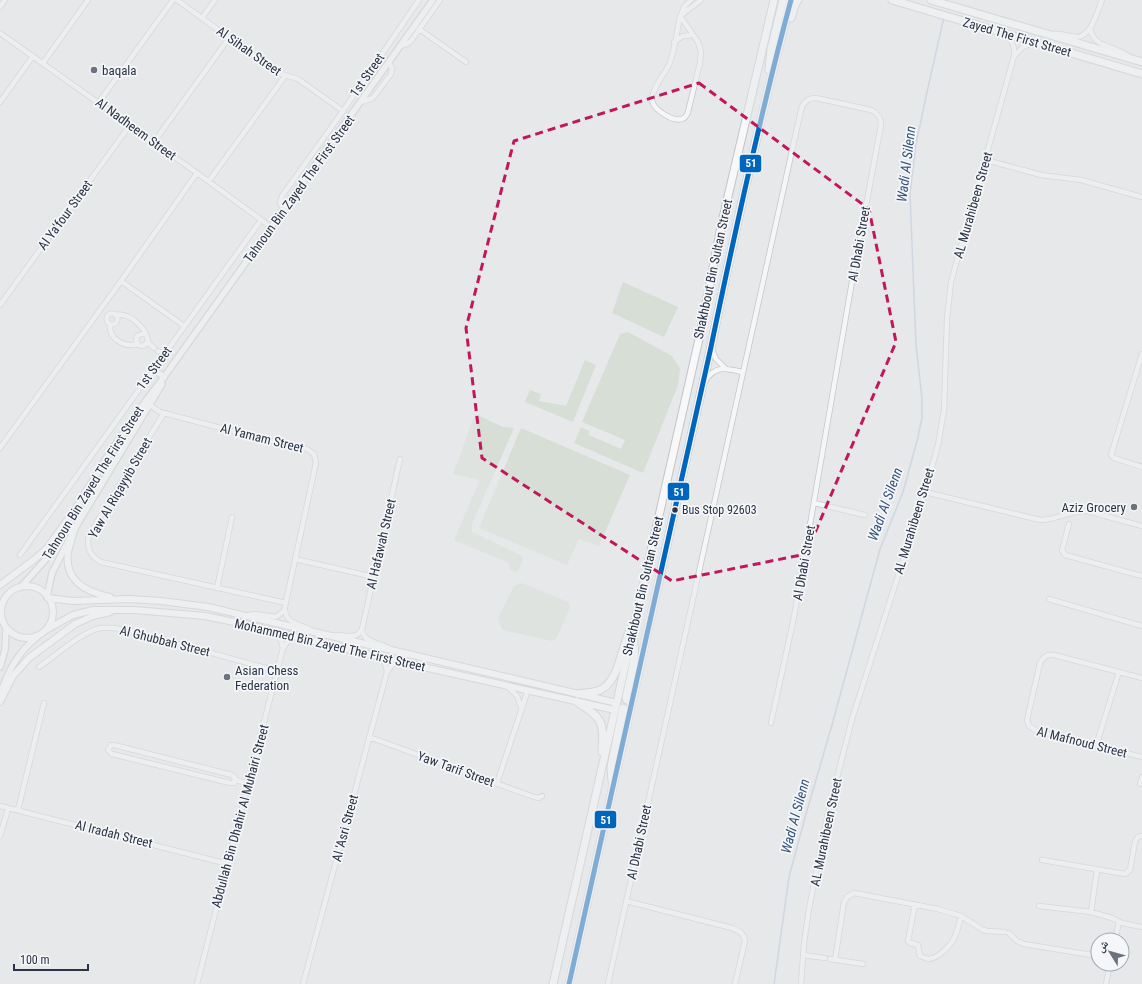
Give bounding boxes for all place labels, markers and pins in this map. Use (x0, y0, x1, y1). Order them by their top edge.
place label: baqala (102, 63, 137, 78)
marker: baqala (89, 65, 99, 75)
place label: Aziz Grocery (1061, 500, 1127, 515)
marker: Aziz Grocery (1129, 502, 1139, 512)
place label: Bus Stop 92603 (682, 503, 757, 517)
marker: Bus Stop 92603 (670, 505, 680, 515)
place label: Asian Chess Federation (235, 663, 299, 693)
marker: Asian Chess Federation (222, 672, 232, 682)

